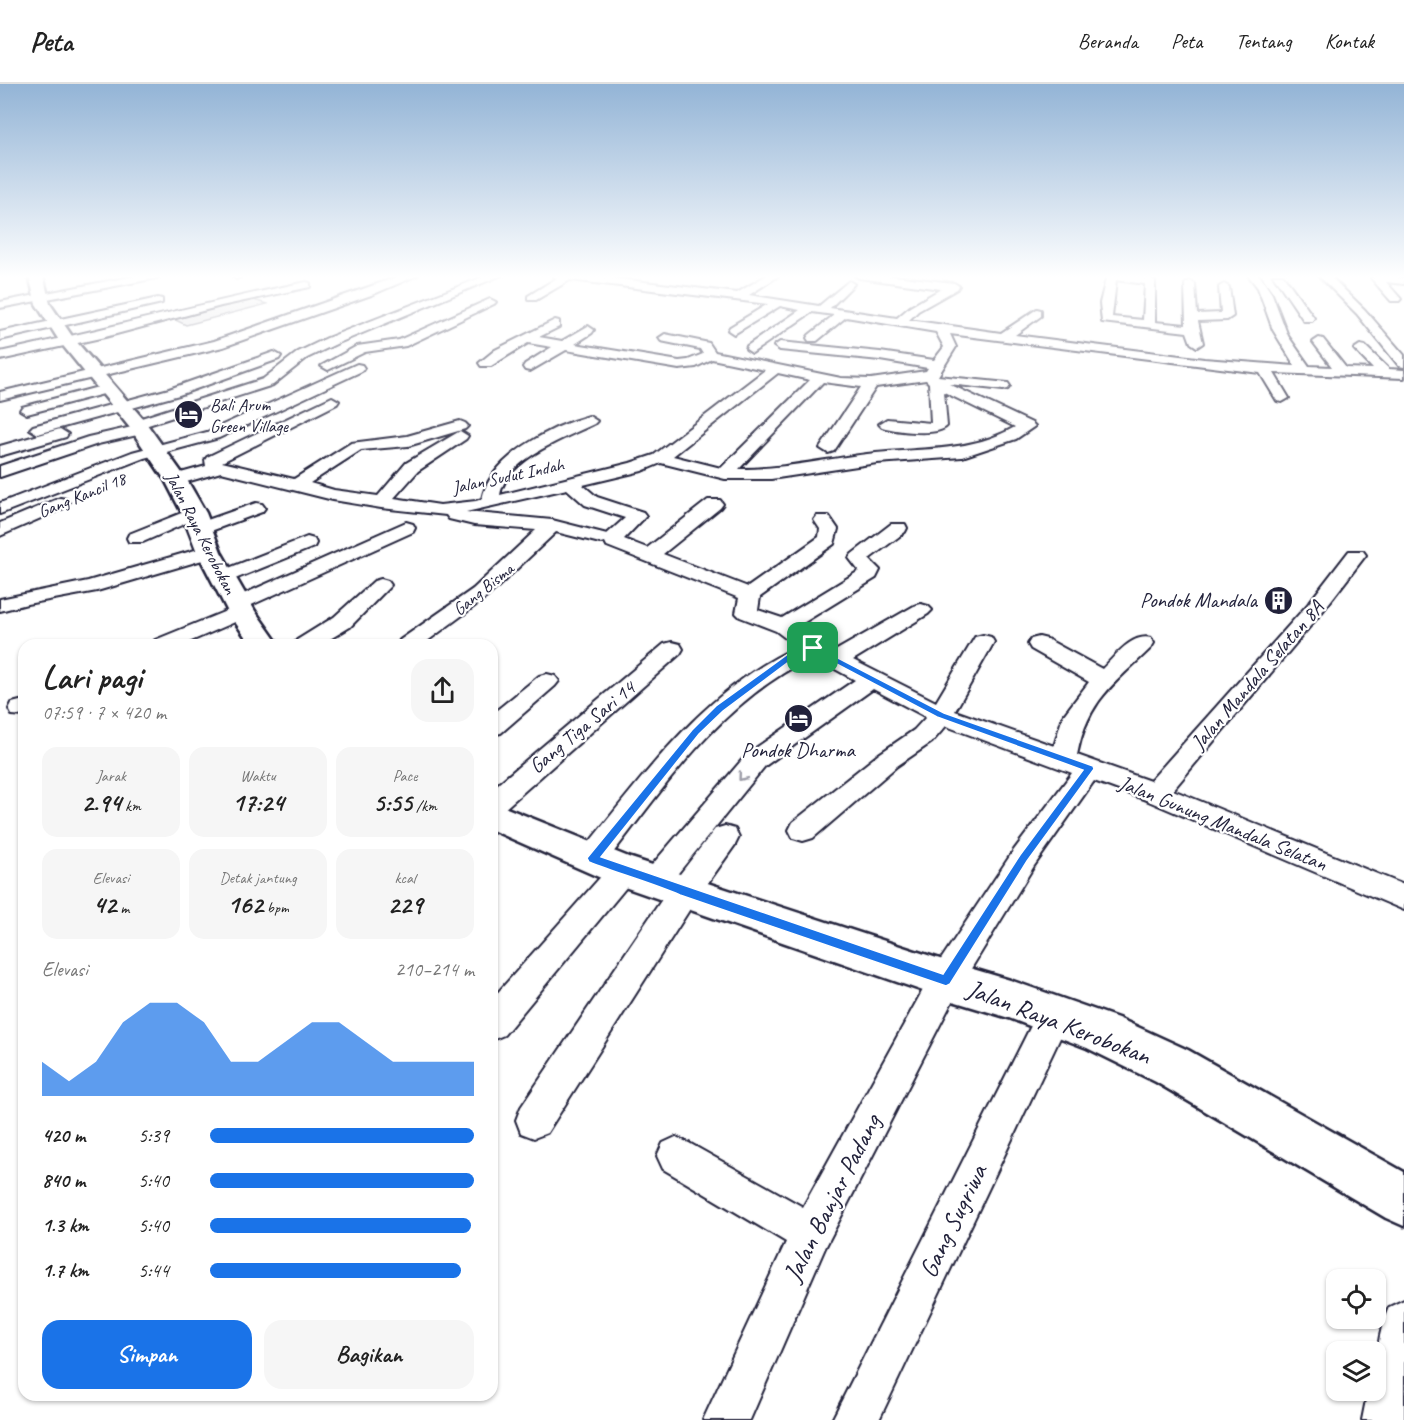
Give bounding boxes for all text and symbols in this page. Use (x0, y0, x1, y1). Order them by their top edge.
text: Peta (30, 24, 73, 59)
text: Beranda (1078, 28, 1138, 54)
text: Peta (1171, 28, 1202, 54)
text: Tentang (1235, 28, 1292, 54)
text: Kontak (1325, 28, 1374, 54)
place label: Bali Arum Green Village (210, 394, 289, 437)
hotel icon: Bali Arum Green Village (173, 399, 205, 431)
street label: Jalan Sudut Indah (449, 453, 567, 499)
street label: Gang Kancil 18 (35, 467, 131, 523)
street label: Jalan Raya Kerobokan (160, 467, 242, 599)
street label: Gang Bisma (448, 557, 519, 620)
building icon: Pondok Mandala (1262, 584, 1294, 616)
place label: Pondok Mandala (1140, 587, 1259, 613)
street label: Jalan Mandala Selatan 8A (1184, 594, 1330, 756)
pin (787, 622, 838, 673)
icon: arrive (796, 631, 829, 664)
text: Lari pagi (42, 656, 142, 698)
button: share (411, 659, 474, 722)
street label: Gang Tiga Sari 14 (524, 673, 642, 779)
text: 07:59 · 7 × 420 m (42, 700, 166, 725)
hotel icon: Pondok Dharma (782, 703, 814, 735)
place label: Pondok Dharma (741, 737, 857, 763)
text: Jarak (96, 766, 126, 786)
text: Waktu (240, 766, 276, 786)
text: Pace (393, 766, 417, 786)
street label: Jalan Gunung Mandala Selatan (1114, 769, 1331, 877)
one-way arrow (738, 770, 749, 781)
text: 2.94 (81, 786, 121, 819)
text: 17:24 (232, 786, 284, 819)
text: 5:55 (373, 786, 412, 819)
text: km (121, 796, 141, 816)
text: /km (412, 796, 437, 816)
text: Elevasi (93, 868, 129, 888)
text: Detak jantung (219, 868, 297, 888)
text: kcal (394, 868, 416, 888)
text: 42 (93, 888, 116, 921)
text: 162 (227, 888, 263, 921)
text: 229 (388, 888, 422, 921)
text: m (116, 898, 129, 918)
text: bpm (263, 898, 289, 918)
text: Elevasi (42, 957, 88, 982)
text: 210–214 m (395, 957, 474, 982)
street label: Jalan Raya Kerobokan (961, 971, 1157, 1073)
street label: Jalan Banjar Padang (775, 1107, 889, 1289)
text: 420 m (42, 1123, 85, 1148)
text: 5:39 (138, 1123, 169, 1148)
street label: Gang Sugriwa (911, 1158, 995, 1283)
text: 840 m (42, 1168, 85, 1193)
text: 5:40 (138, 1168, 169, 1193)
text: 1.3 km (42, 1213, 89, 1238)
text: 5:40 (138, 1213, 169, 1238)
text: 1.7 km (42, 1258, 88, 1283)
text: 5:44 (138, 1258, 169, 1283)
map controls (1326, 1269, 1386, 1401)
button: locate (1326, 1269, 1386, 1329)
button: Simpan (42, 1320, 252, 1389)
button: Bagikan (264, 1320, 474, 1389)
button: layers (1326, 1341, 1386, 1401)

